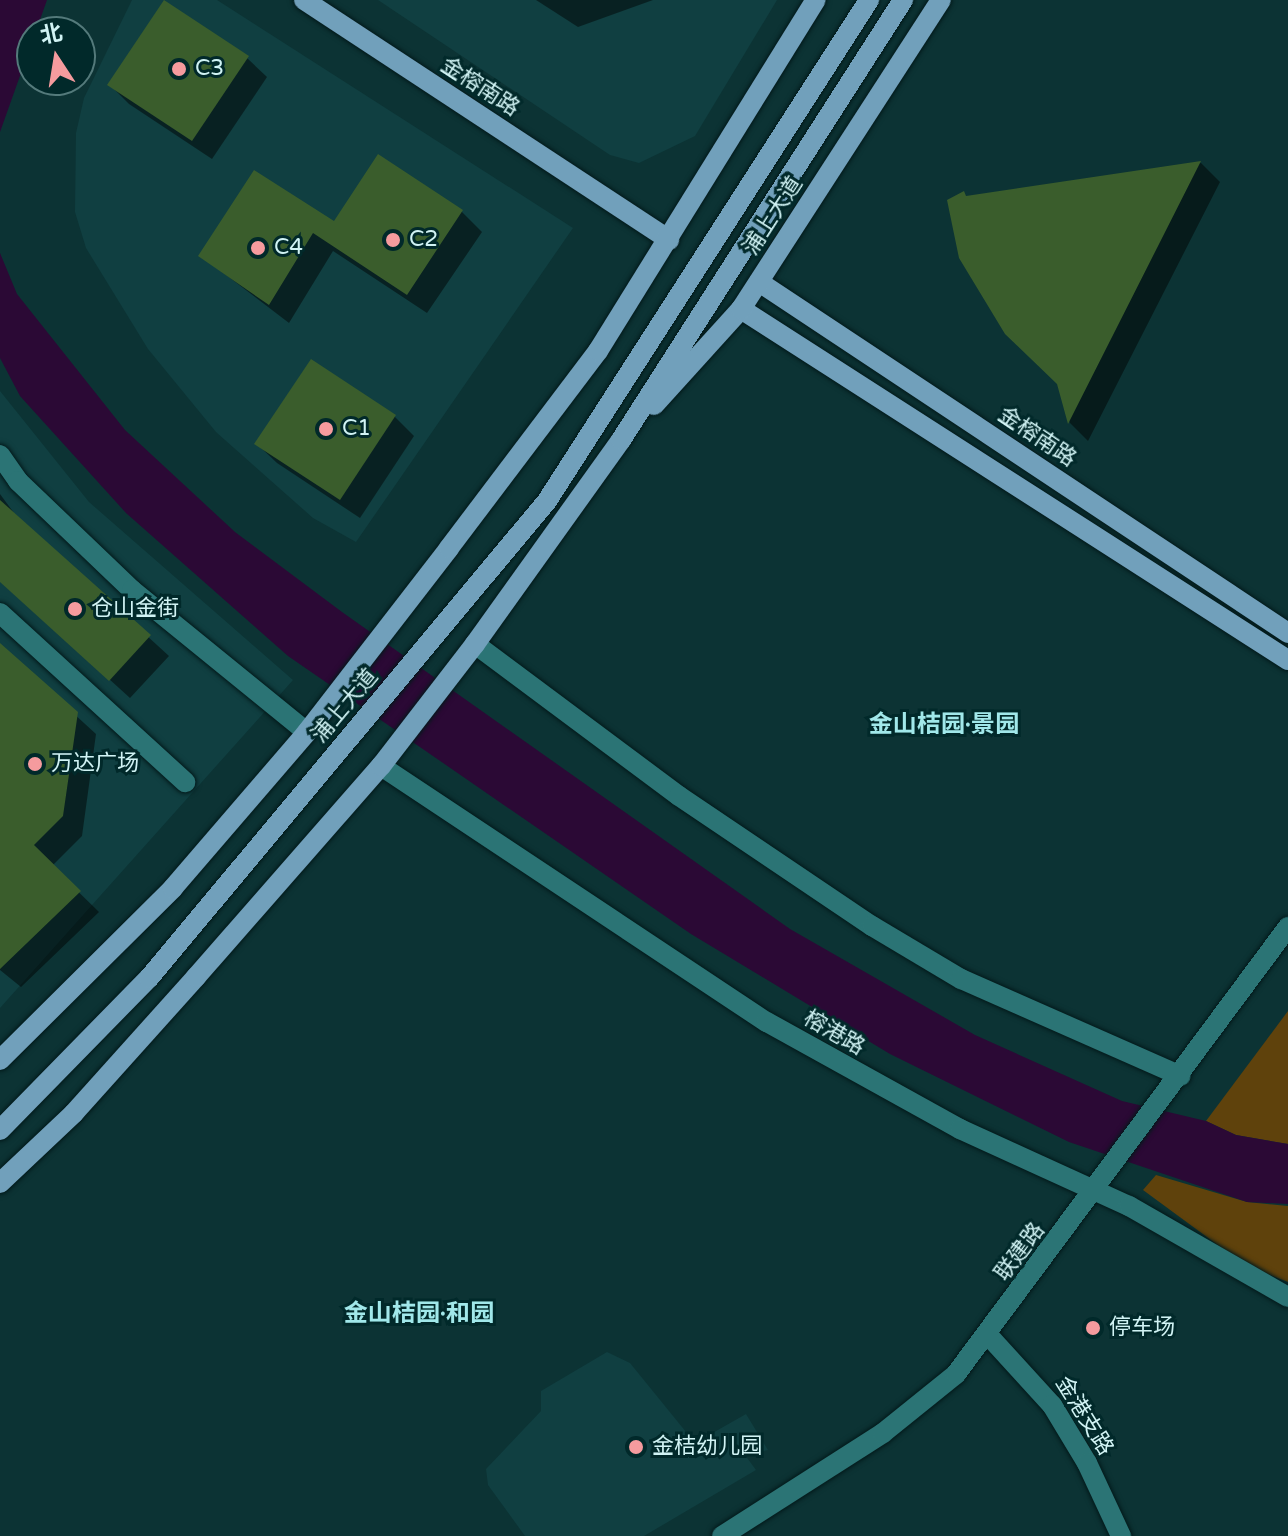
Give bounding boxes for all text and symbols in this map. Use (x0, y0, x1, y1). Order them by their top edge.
north arrow (16, 16, 96, 96)
text: 北 (38, 19, 65, 49)
street label: 金榕南路 (436, 52, 524, 122)
place label: C3 (195, 56, 224, 82)
marker: C3 (170, 60, 188, 78)
street label: 浦上大道 (738, 172, 808, 260)
place label: C2 (409, 227, 438, 253)
marker: C2 (384, 231, 402, 249)
place label: C4 (274, 235, 303, 261)
marker: C4 (249, 239, 267, 257)
street label: 金榕南路 (993, 401, 1081, 473)
place label: C1 (342, 416, 371, 442)
marker: C1 (317, 420, 335, 438)
place label: 仓山金街 (91, 596, 179, 622)
marker: 仓山金街 (66, 600, 84, 618)
street label: 浦上大道 (307, 664, 383, 748)
district label: 金山桔园·景园 (869, 711, 1019, 739)
place label: 万达广场 (51, 751, 139, 777)
marker: 万达广场 (26, 755, 44, 773)
street label: 榕港路 (799, 1005, 869, 1061)
street label: 联建路 (990, 1218, 1050, 1286)
district label: 金山桔园·和园 (344, 1300, 494, 1328)
place label: 停车场 (1109, 1315, 1175, 1341)
marker: 停车场 (1084, 1319, 1102, 1337)
street label: 金港支路 (1049, 1372, 1119, 1460)
place label: 金桔幼儿园 (652, 1434, 762, 1460)
marker: 金桔幼儿园 (627, 1438, 645, 1456)

